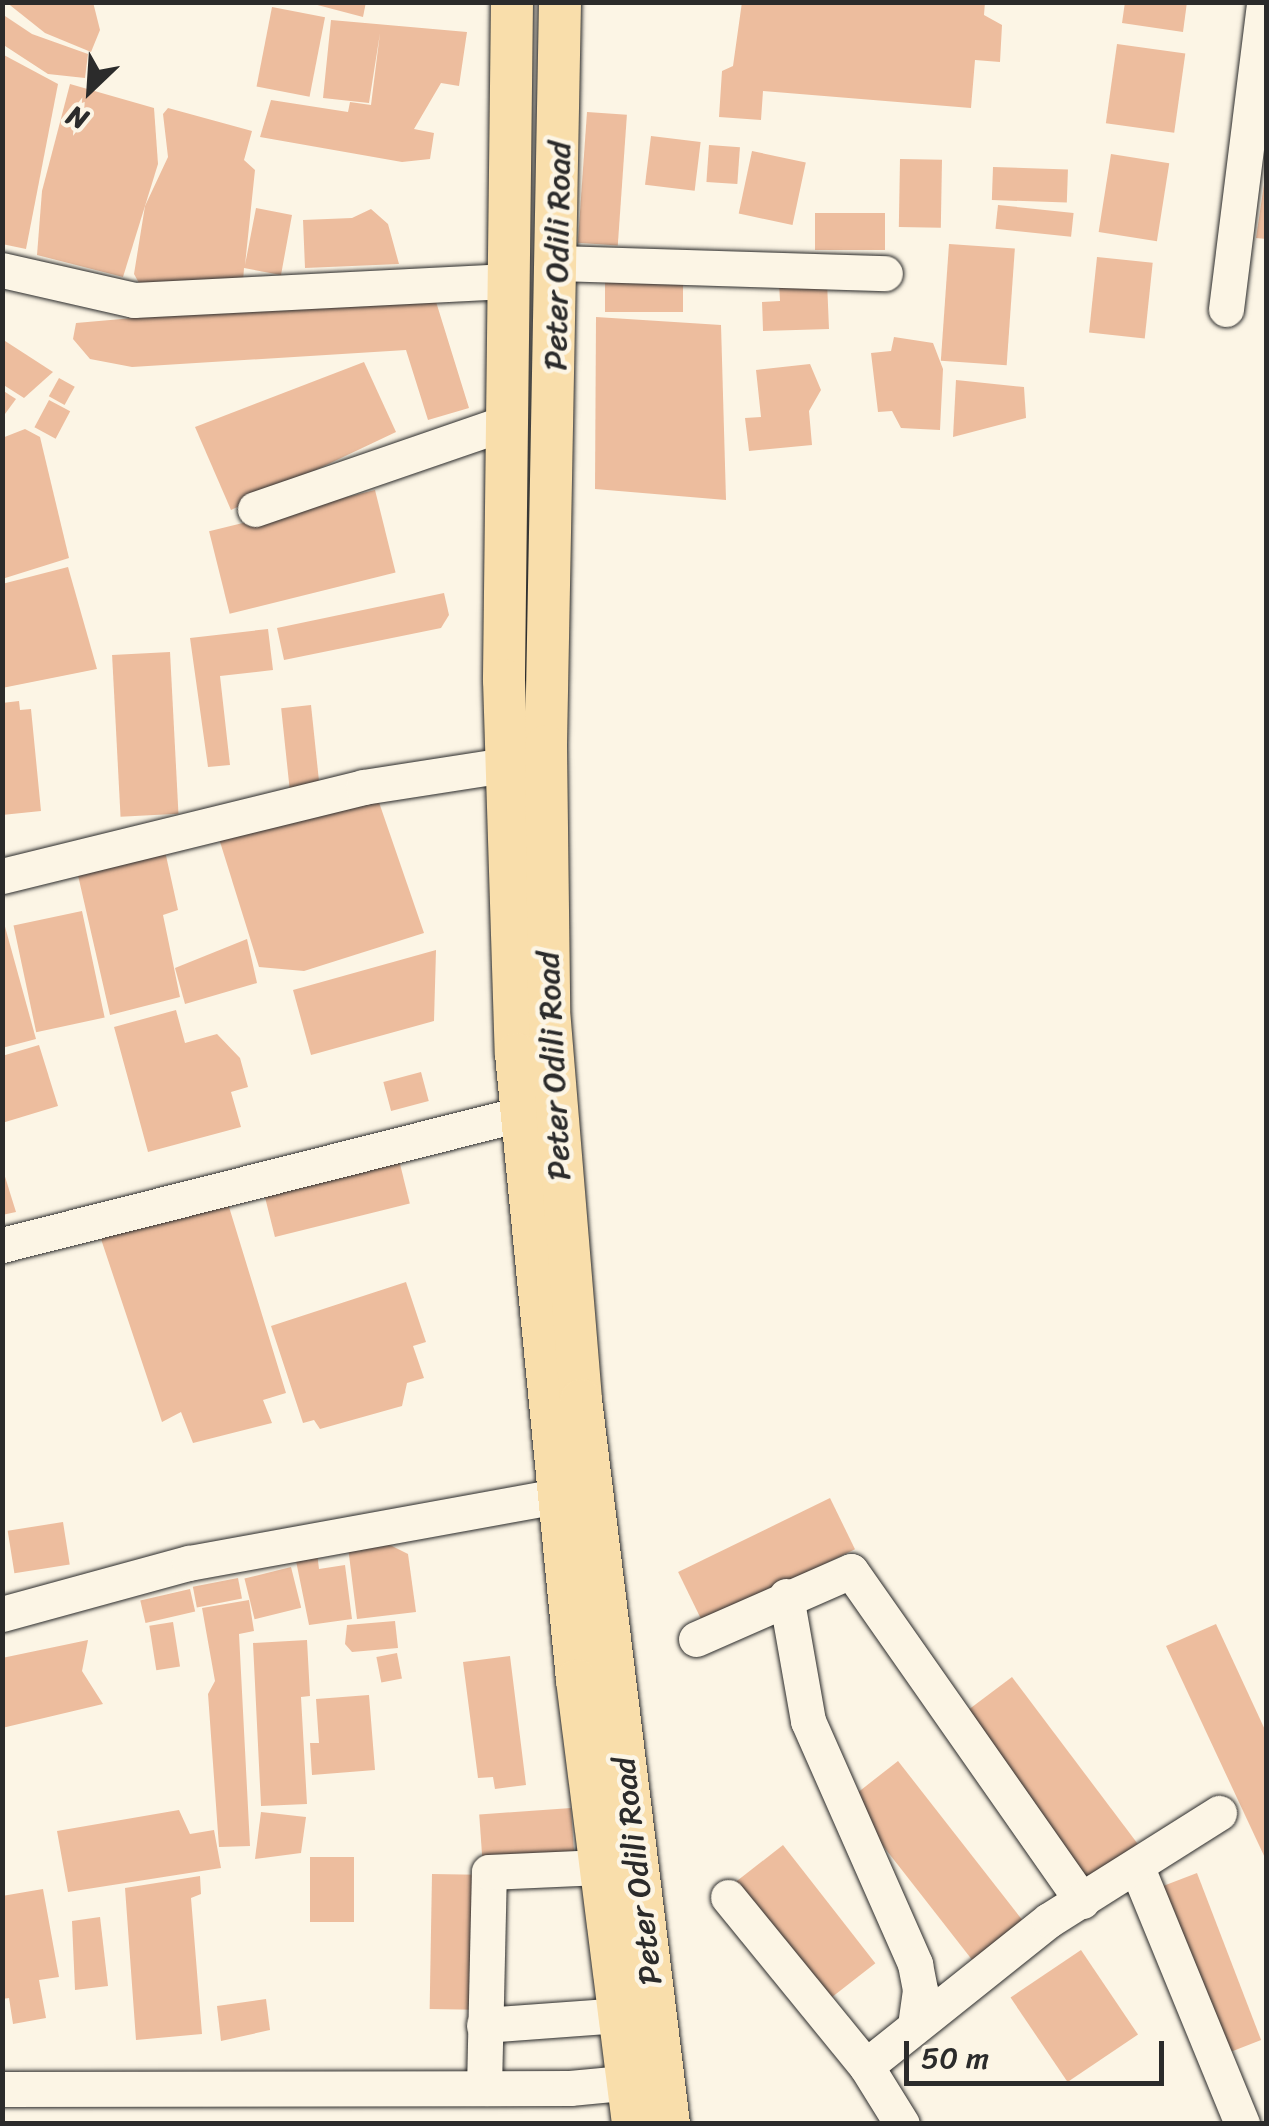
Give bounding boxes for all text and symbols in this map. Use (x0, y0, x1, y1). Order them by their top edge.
north arrow (40, 40, 140, 140)
text: N (58, 91, 96, 144)
street label: Peter Odili Road (537, 141, 579, 371)
street label: Peter Odili Road (529, 951, 579, 1181)
street label: Peter Odili Road (605, 1755, 671, 1987)
scale bar (909, 2021, 1169, 2083)
text: 50 m (921, 2031, 989, 2085)

